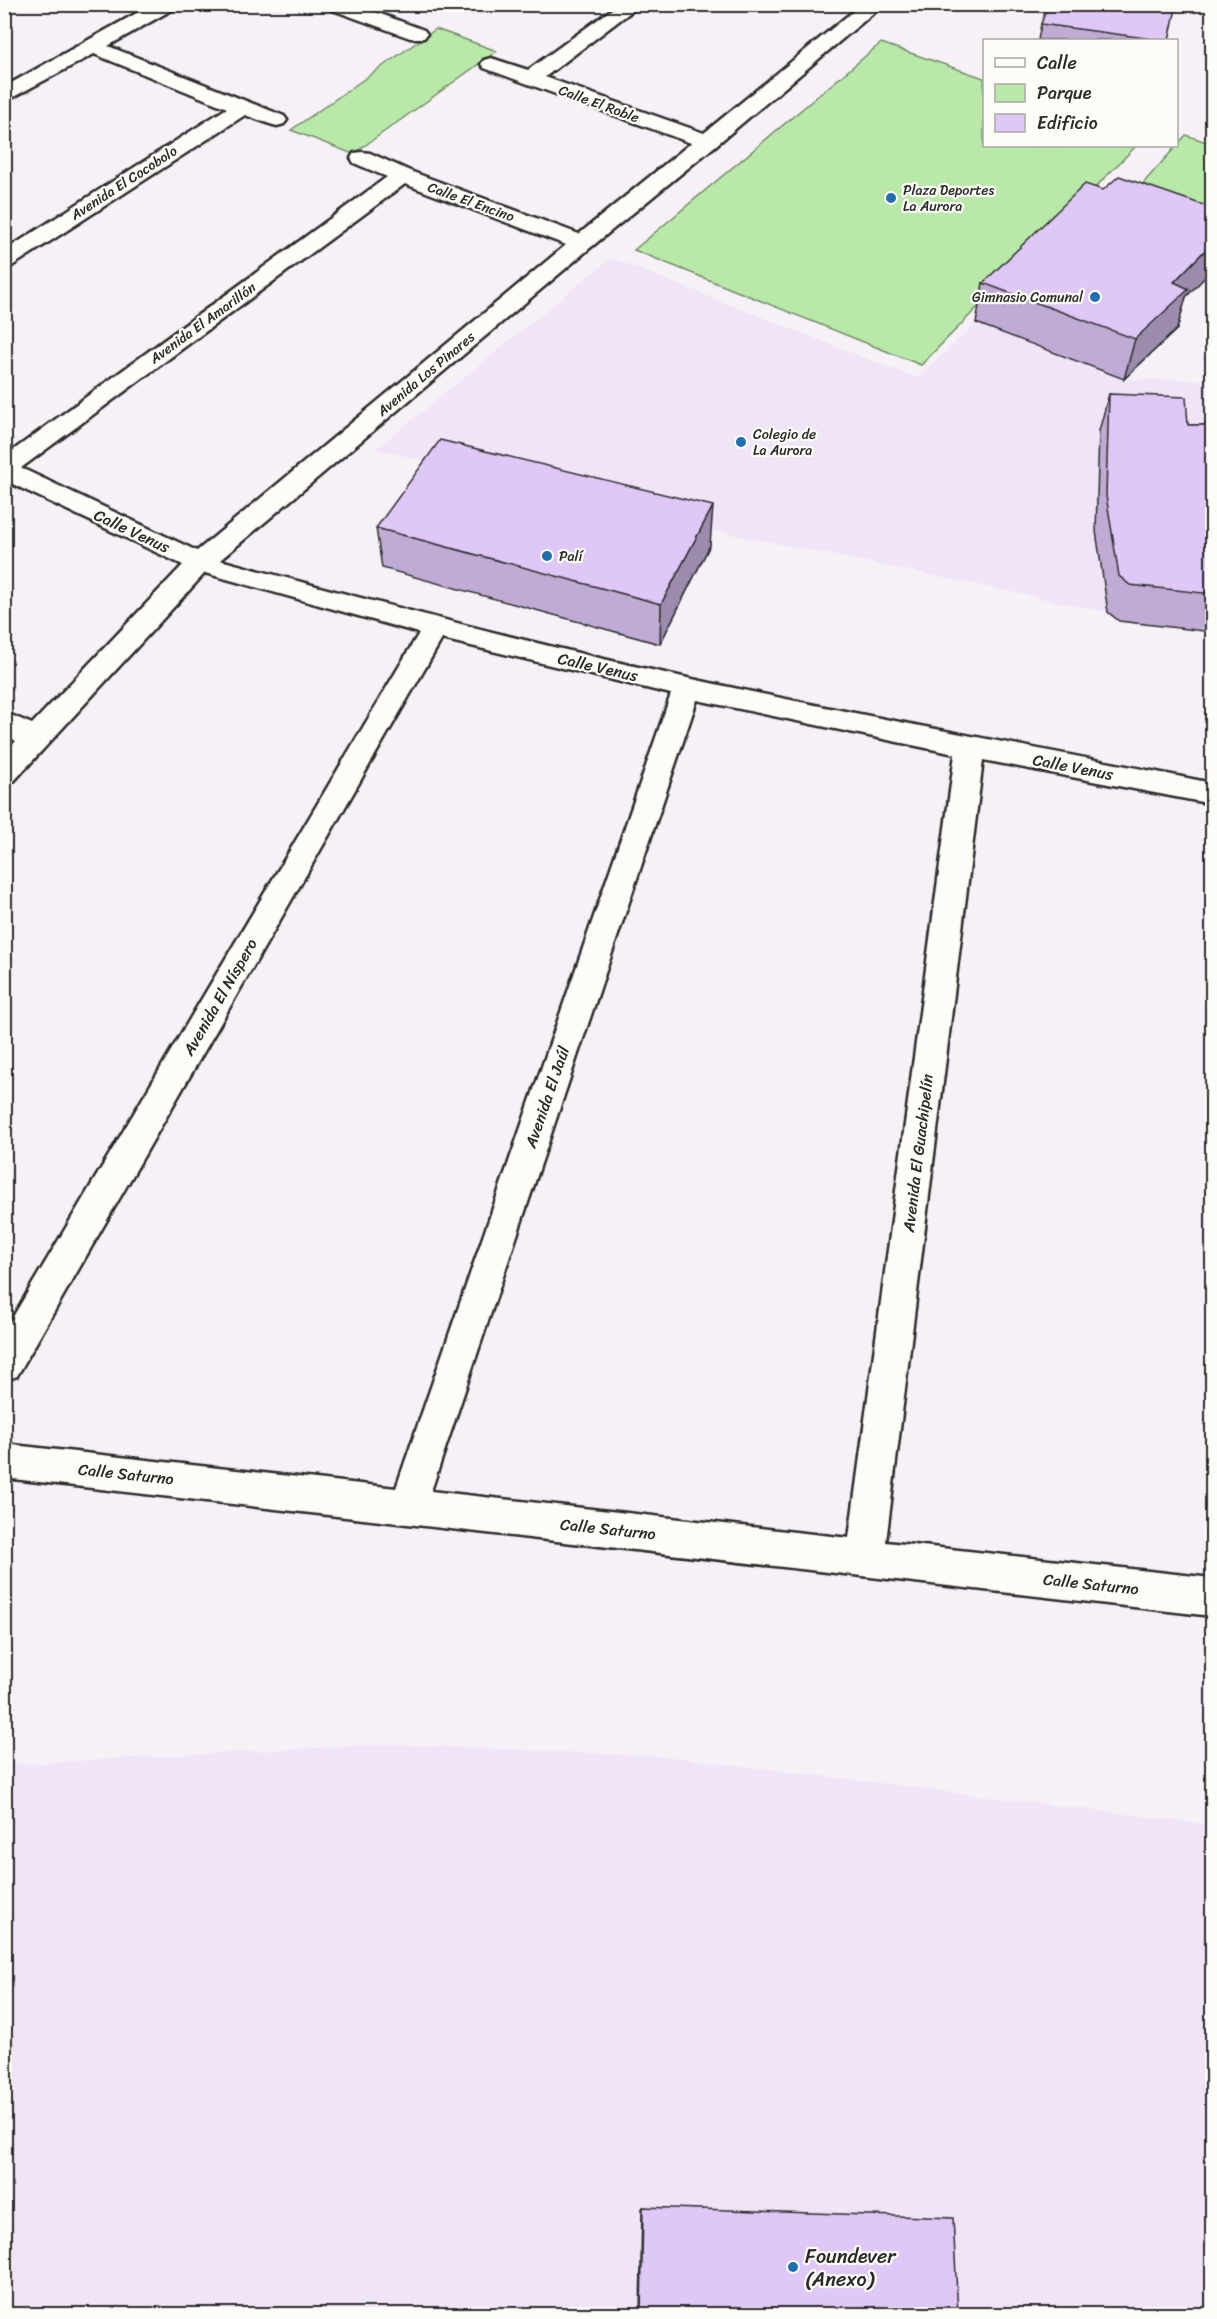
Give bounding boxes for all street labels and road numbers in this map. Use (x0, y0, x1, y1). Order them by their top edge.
street label: Calle El Roble (555, 78, 643, 130)
street label: Avenida El Cocobolo (65, 139, 182, 228)
street label: Calle El Encino (424, 175, 518, 229)
street label: Avenida El Amarillón (143, 275, 262, 371)
street label: Avenida Los Pinares (370, 325, 481, 423)
street label: Calle Venus (89, 501, 176, 562)
street label: Calle Venus (555, 644, 642, 690)
street label: Calle Venus (1030, 745, 1116, 789)
street label: Avenida El Níspero (174, 933, 265, 1062)
street label: Avenida El Jaúl (516, 1042, 578, 1153)
street label: Avenida El Guachipelín (894, 1072, 942, 1235)
street label: Calle Saturno (77, 1455, 175, 1493)
street label: Calle Saturno (559, 1510, 657, 1548)
street label: Calle Saturno (1042, 1565, 1140, 1603)

